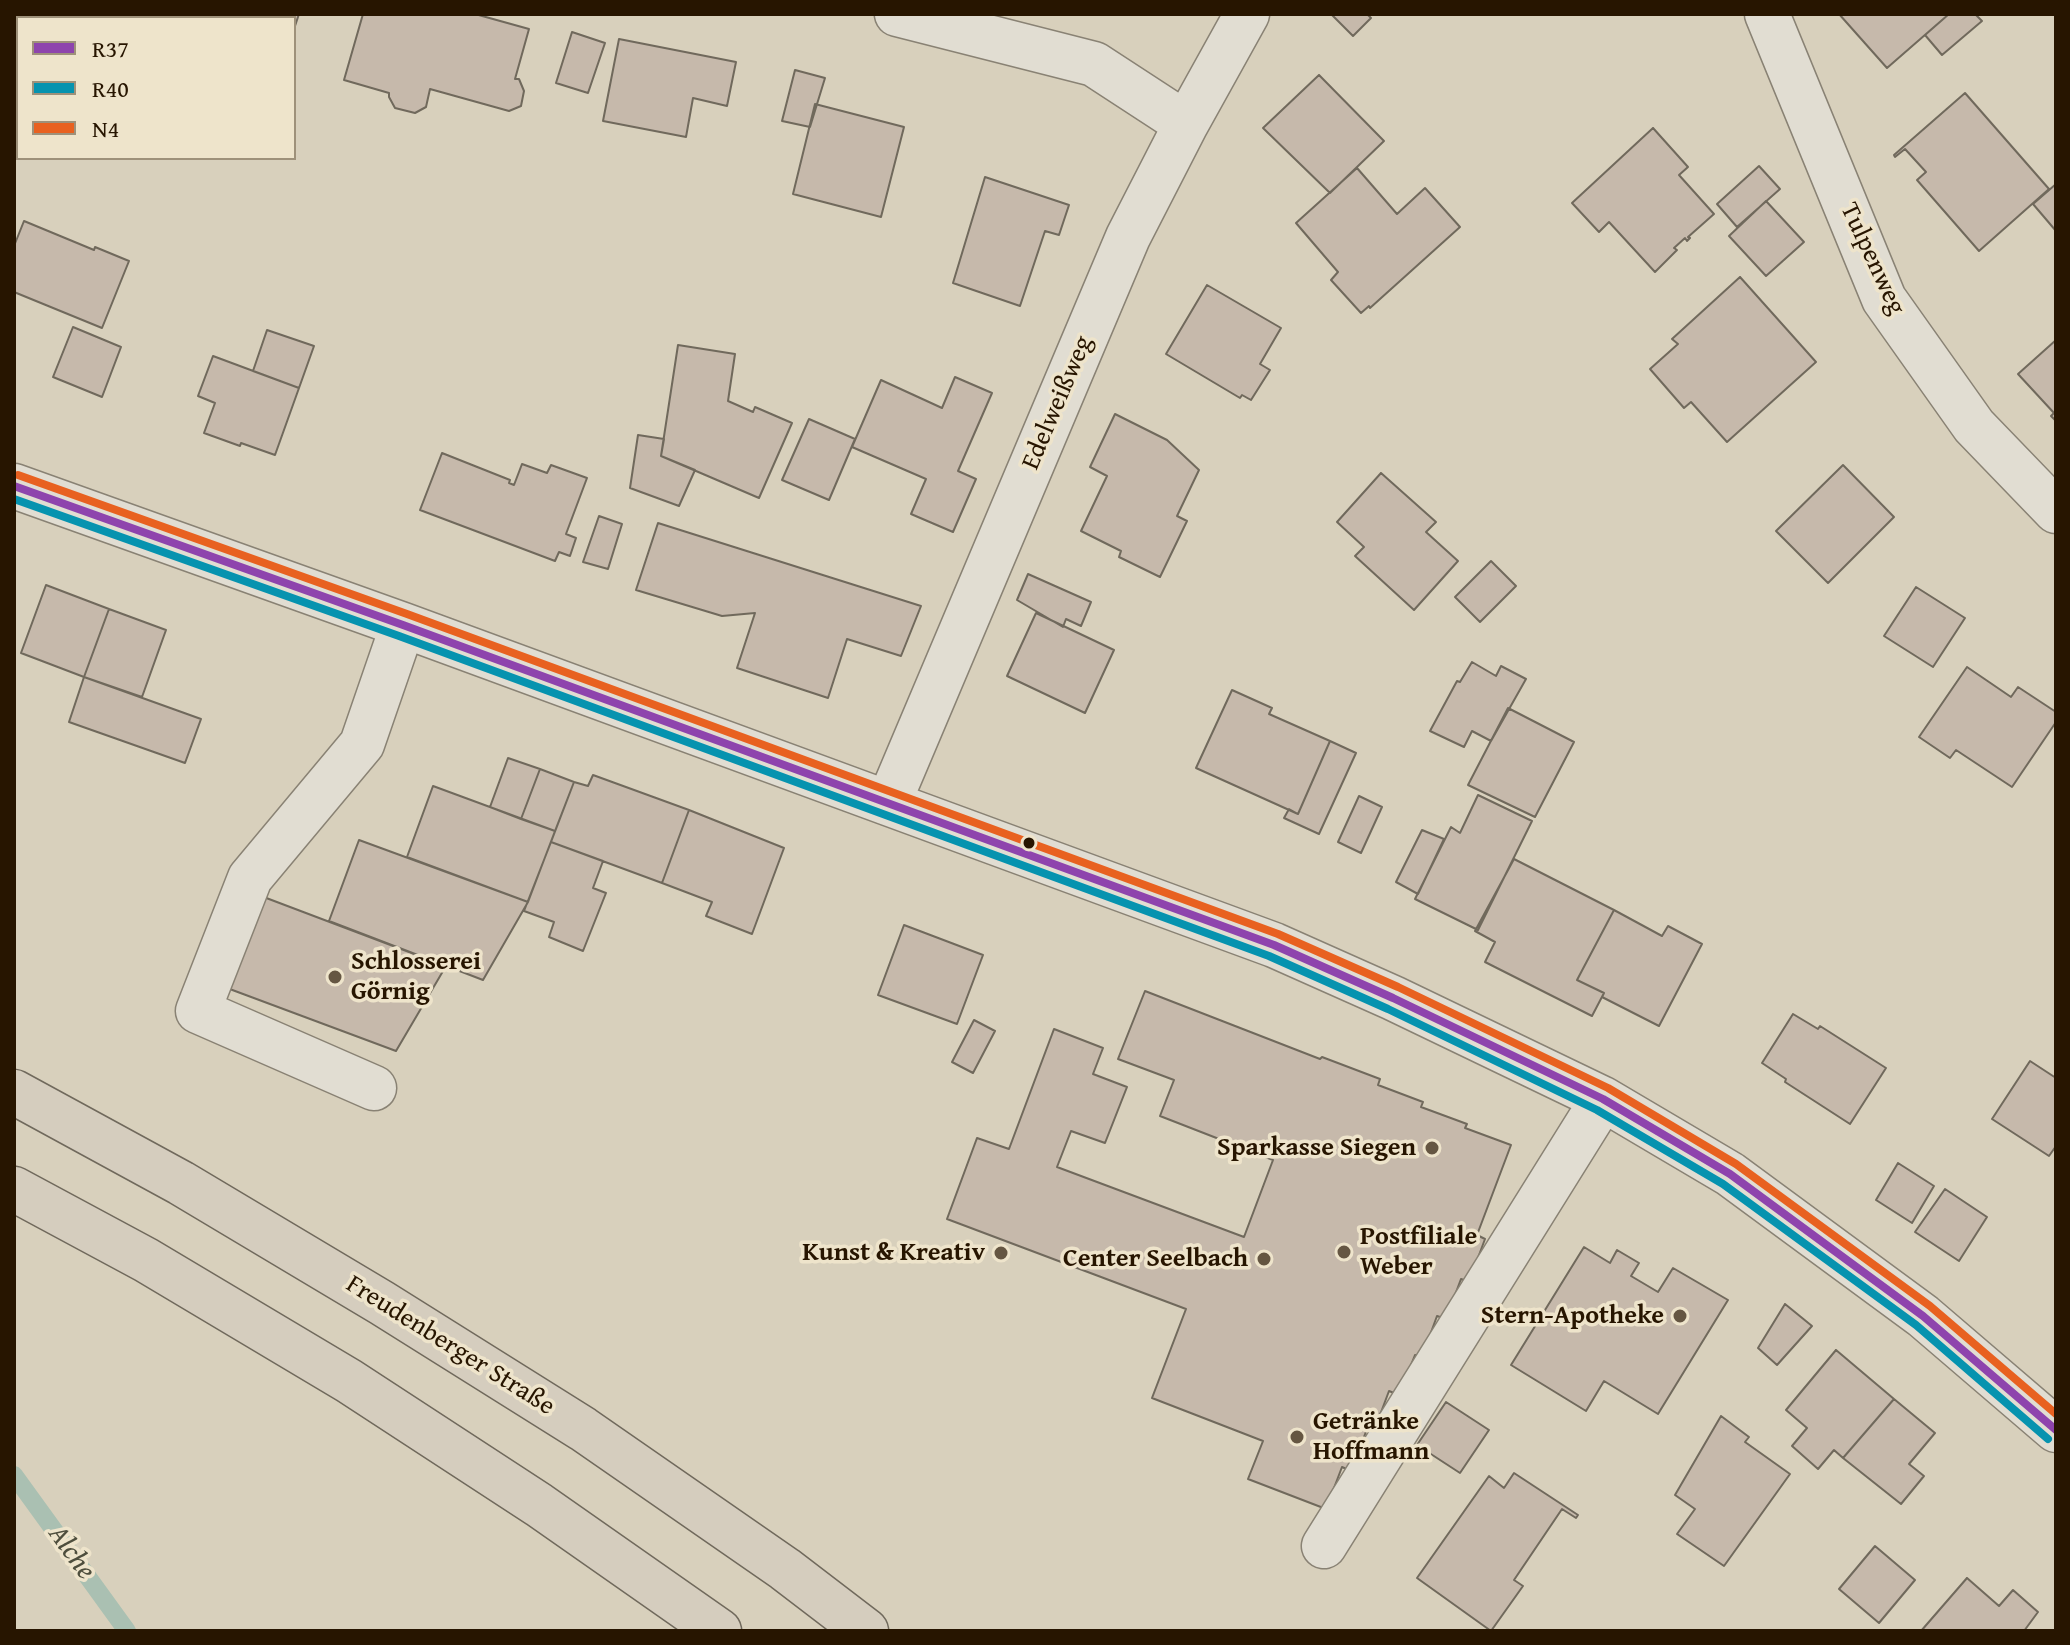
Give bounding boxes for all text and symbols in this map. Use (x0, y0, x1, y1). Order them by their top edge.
legend (16, 16, 296, 160)
text: R37 (92, 31, 129, 66)
text: R40 (92, 71, 129, 106)
text: N4 (92, 111, 119, 146)
street label: Tulpenweg (1833, 198, 1911, 320)
street label: Edelweißweg (1016, 331, 1100, 475)
unlabelled marker (1021, 835, 1037, 851)
place label: Schlosserei Görnig (351, 946, 481, 1008)
marker: Schlosserei Görnig (326, 968, 344, 986)
place label: Sparkasse Siegen (1217, 1132, 1416, 1164)
marker: Sparkasse Siegen (1423, 1139, 1441, 1157)
place label: Postfiliale Weber (1360, 1221, 1477, 1282)
place label: Kunst & Kreativ (802, 1237, 985, 1269)
place label: Center Seelbach (1063, 1243, 1248, 1275)
marker: Postfiliale Weber (1335, 1243, 1353, 1261)
marker: Kunst & Kreativ (992, 1244, 1010, 1262)
marker: Center Seelbach (1255, 1250, 1273, 1268)
street label: Freudenberger Straße (340, 1269, 560, 1423)
place label: Stern-Apotheke (1481, 1300, 1664, 1332)
marker: Stern-Apotheke (1671, 1307, 1689, 1325)
place label: Getränke Hoffmann (1313, 1406, 1429, 1468)
marker: Getränke Hoffmann (1288, 1428, 1306, 1446)
water label: Alche (40, 1519, 102, 1587)

